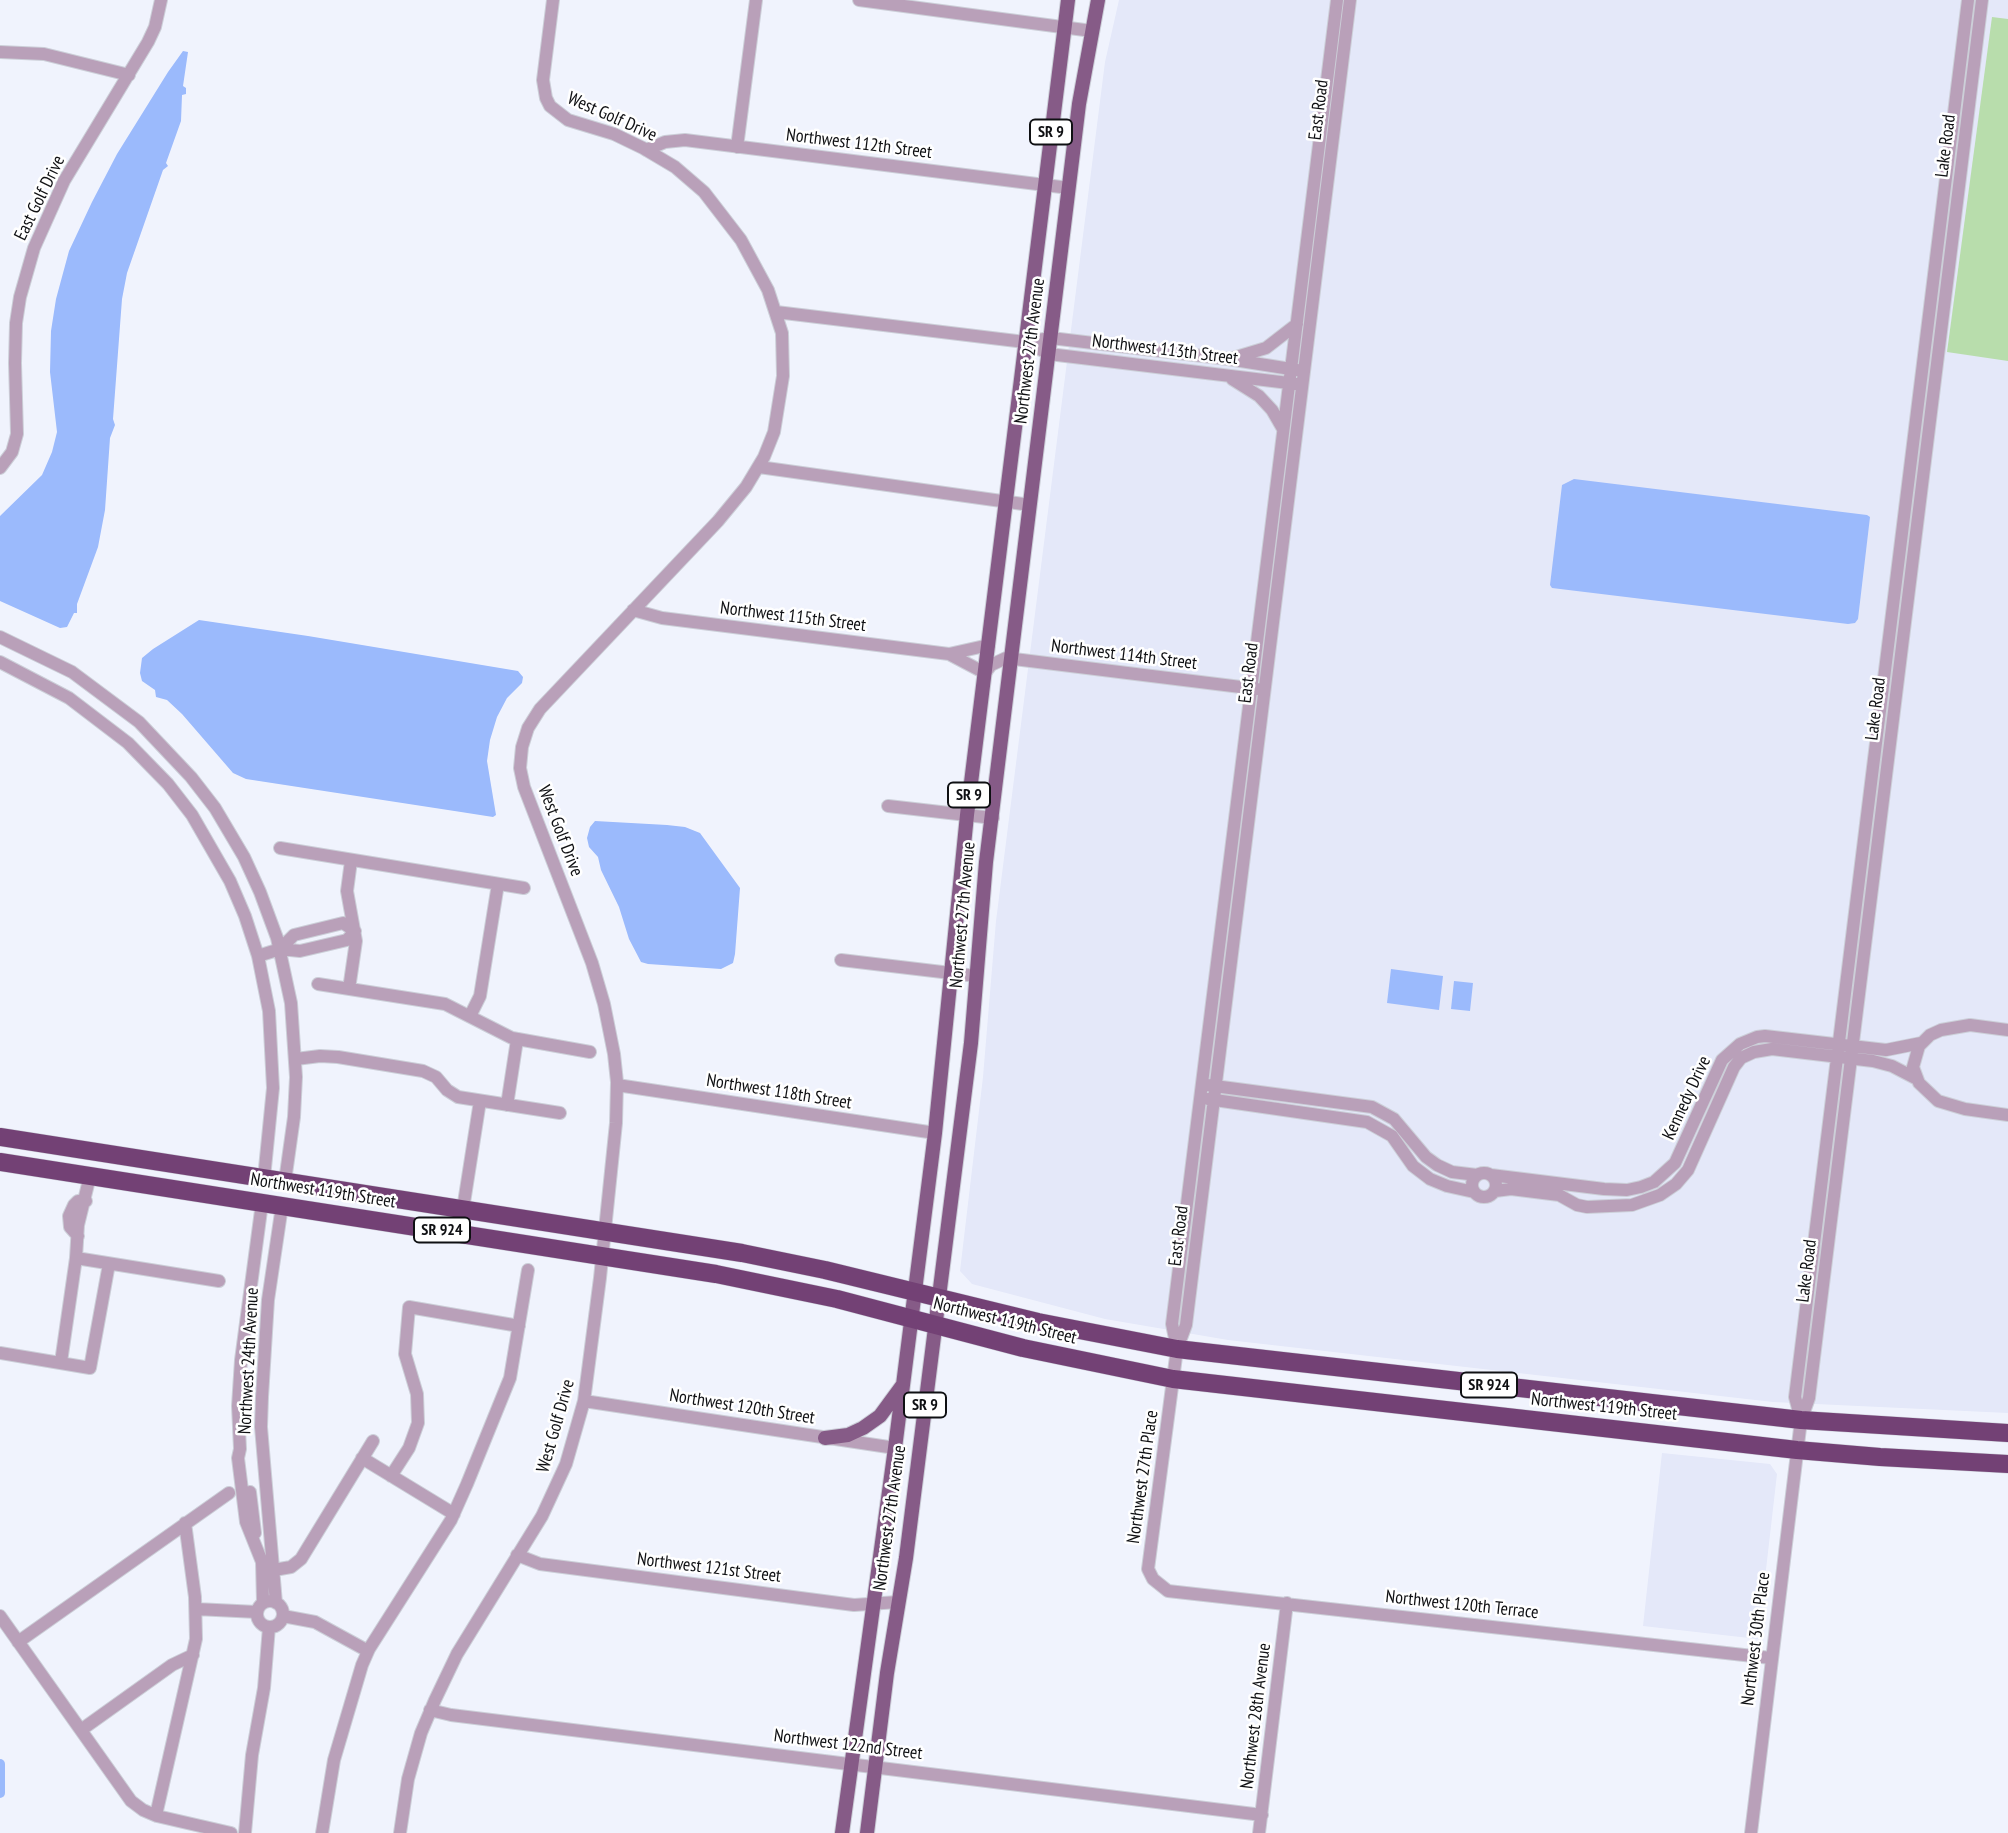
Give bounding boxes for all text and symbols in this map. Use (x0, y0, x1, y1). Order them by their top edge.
street label: East Road (1305, 79, 1333, 141)
street label: West Golf Drive (564, 88, 660, 146)
street label: Lake Road (1931, 113, 1961, 179)
road number: SR 9 (1030, 120, 1072, 144)
street label: Northwest 112th Street (785, 124, 933, 164)
street label: East Golf Drive (10, 152, 70, 244)
street label: Northwest 27th Avenue (1010, 277, 1050, 425)
street label: Northwest 113th Street (1091, 330, 1239, 370)
street label: Northwest 115th Street (719, 597, 867, 637)
street label: Northwest 114th Street (1050, 635, 1198, 675)
street label: East Road (1235, 642, 1263, 704)
street label: Lake Road (1861, 676, 1891, 742)
street label: West Golf Drive (533, 782, 587, 880)
road number: SR 9 (948, 782, 990, 808)
street label: Northwest 27th Avenue (946, 841, 980, 989)
street label: Kennedy Drive (1658, 1053, 1716, 1143)
street label: Northwest 118th Street (705, 1070, 853, 1114)
street label: Northwest 119th Street (249, 1169, 397, 1213)
street label: East Road (1165, 1205, 1193, 1267)
road number: SR 924 (414, 1218, 470, 1242)
street label: Lake Road (1792, 1238, 1822, 1304)
street label: Northwest 24th Avenue (234, 1287, 264, 1435)
street label: Northwest 119th Street (931, 1293, 1079, 1349)
road number: SR 924 (1461, 1372, 1517, 1398)
street label: West Golf Drive (532, 1377, 580, 1475)
street label: Northwest 120th Street (668, 1385, 816, 1429)
street label: Northwest 119th Street (1530, 1389, 1678, 1425)
road number: SR 9 (904, 1392, 946, 1418)
street label: Northwest 27th Place (1123, 1409, 1163, 1545)
street label: Northwest 27th Avenue (869, 1444, 911, 1592)
street label: Northwest 121st Street (636, 1548, 782, 1588)
street label: Northwest 30th Place (1737, 1571, 1775, 1707)
street label: Northwest 120th Terrace (1384, 1586, 1540, 1624)
street label: Northwest 28th Avenue (1236, 1642, 1276, 1790)
street label: Northwest 122nd Street (772, 1725, 924, 1765)

